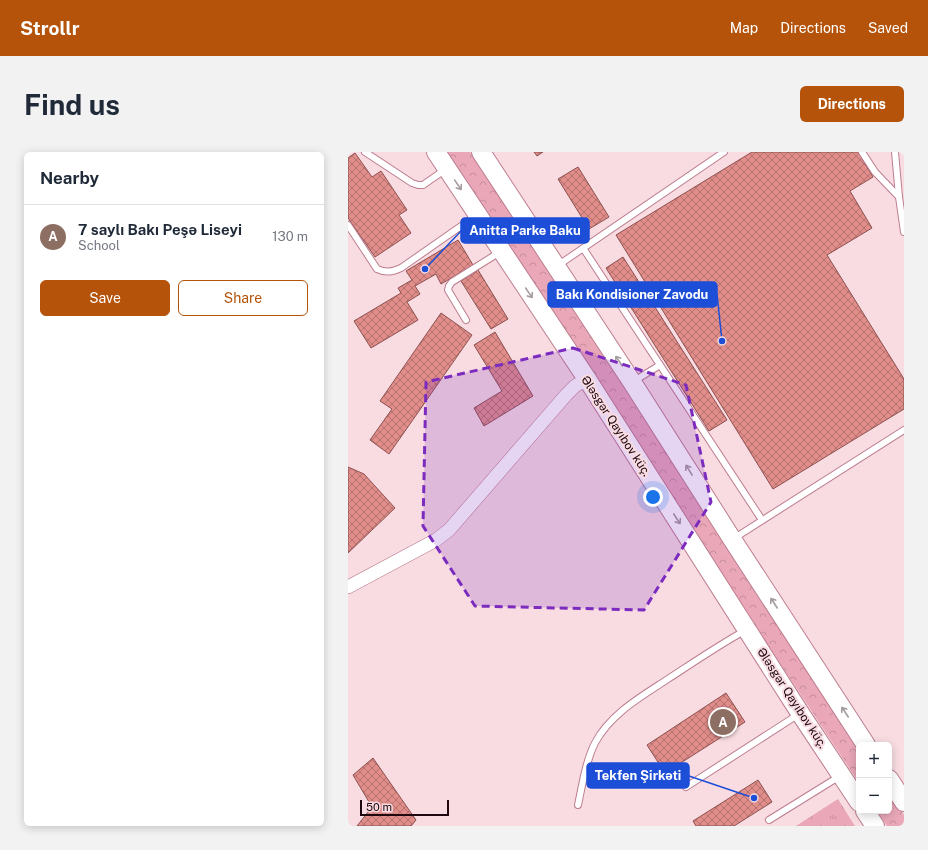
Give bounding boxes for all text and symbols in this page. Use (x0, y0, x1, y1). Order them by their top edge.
text: Strollr (20, 17, 79, 39)
text: Map (730, 20, 758, 36)
text: Directions (780, 20, 846, 36)
text: Saved (868, 20, 908, 36)
button: Directions (800, 86, 904, 122)
text: Find us (24, 88, 120, 121)
text: Nearby (40, 168, 99, 188)
one-way arrow (453, 179, 462, 190)
callout: Anitta Parke Baku (461, 218, 589, 243)
text: 7 saylı Bakı Peşə Liseyi (78, 221, 242, 238)
text: Anitta Parke Baku (469, 223, 581, 238)
text: A (48, 229, 58, 244)
text: 130 m (272, 229, 308, 244)
text: School (78, 238, 120, 253)
button: Save (40, 280, 170, 316)
button: Share (178, 280, 308, 316)
callout: Bakı Kondisioner Zavodu (548, 282, 717, 307)
one-way arrow (526, 287, 534, 299)
text: Bakı Kondisioner Zavodu (556, 287, 708, 302)
one-way arrow (614, 355, 622, 367)
street label: Ələsgər Qayıbov küç. (578, 373, 654, 479)
one-way arrow (684, 465, 693, 476)
your location (643, 487, 663, 507)
one-way arrow (673, 513, 681, 525)
one-way arrow (770, 598, 778, 609)
street label: Ələsgər Qayıbov küç. (754, 645, 830, 751)
pin: A (710, 707, 736, 737)
one-way arrow (841, 707, 849, 718)
map controls (856, 742, 892, 814)
button: + (856, 742, 892, 778)
callout: Tekfen Şirkəti (587, 763, 689, 788)
text: Tekfen Şirkəti (595, 768, 681, 783)
button: − (856, 778, 892, 814)
scale bar (360, 798, 449, 817)
text: 50 m (366, 801, 392, 813)

